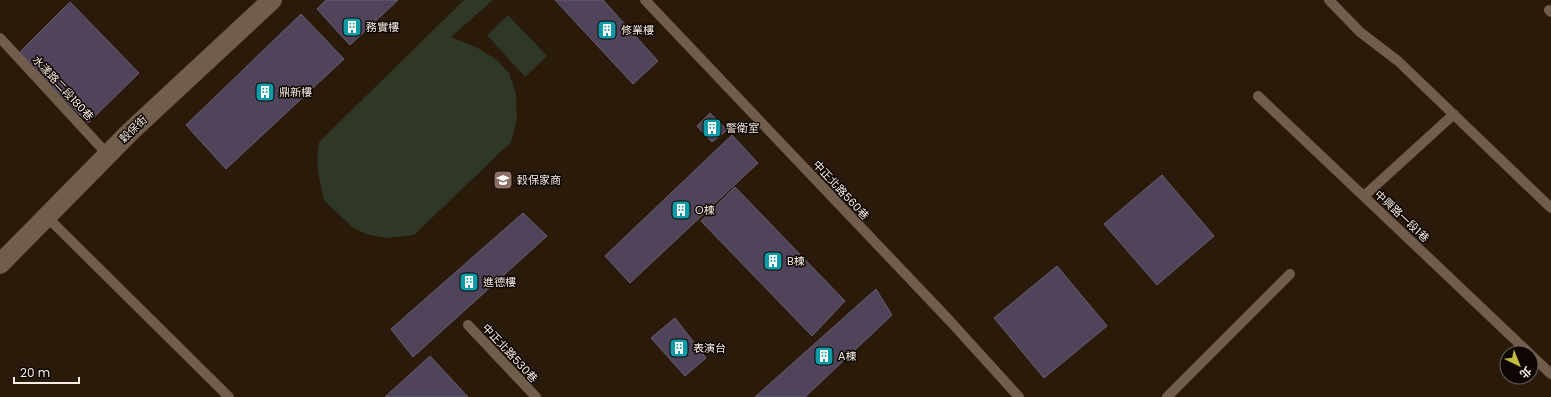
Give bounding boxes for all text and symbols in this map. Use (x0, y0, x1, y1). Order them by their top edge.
building icon: 務實樓 (341, 16, 363, 38)
place label: 務實樓 (366, 19, 399, 35)
building icon: 修業樓 (596, 19, 618, 41)
place label: 修業樓 (621, 22, 654, 38)
street label: 水漾路二段180巷 (29, 52, 97, 124)
building icon: 鼎新樓 (254, 81, 276, 103)
place label: 鼎新樓 (279, 84, 312, 100)
street label: 穀保街 (116, 112, 150, 146)
building icon: 警衛室 (701, 117, 723, 139)
place label: 警衛室 (726, 120, 759, 136)
street label: 中正北路560巷 (809, 157, 873, 223)
school or university icon: 穀保家商 (492, 169, 514, 191)
place label: 穀保家商 (517, 172, 561, 188)
street label: 中興路一段1巷 (1371, 186, 1433, 246)
building icon: O棟 (670, 199, 692, 221)
place label: O棟 (695, 202, 715, 218)
building icon: B棟 (762, 250, 784, 272)
place label: B棟 (787, 253, 805, 269)
building icon: 進德樓 (458, 271, 480, 293)
place label: 進德樓 (483, 274, 516, 290)
street label: 中正北路530巷 (478, 320, 542, 386)
building icon: 表演台 (668, 337, 690, 359)
place label: 表演台 (693, 340, 726, 356)
building icon: A棟 (813, 345, 835, 367)
north arrow (1499, 345, 1539, 385)
place label: A棟 (838, 348, 856, 364)
scale bar (14, 359, 79, 385)
text: 北 (1516, 363, 1535, 382)
text: 20 m (20, 364, 50, 381)

